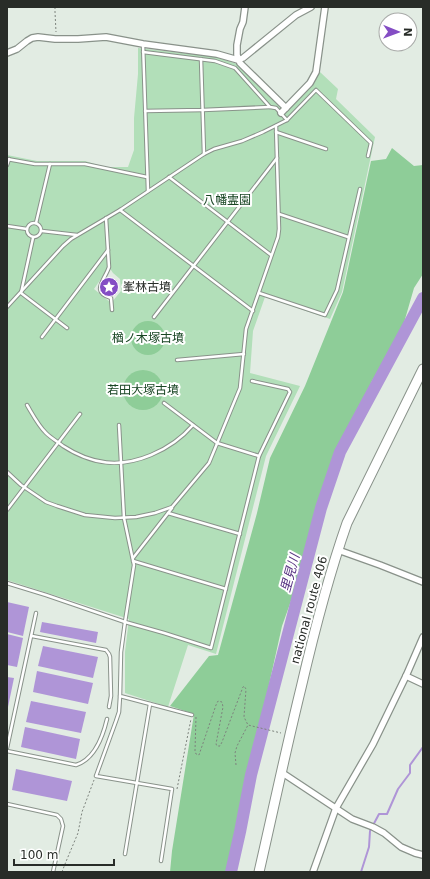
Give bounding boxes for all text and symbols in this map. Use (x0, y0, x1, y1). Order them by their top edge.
north arrow (378, 12, 418, 52)
text: N (401, 27, 414, 37)
park label: 八幡霊園 (203, 193, 251, 207)
place icon: 峯林古墳 (98, 276, 120, 298)
place label: 峯林古墳 (123, 280, 171, 294)
park label: 楢ノ木塚古墳 (112, 331, 184, 345)
park label: 若田大塚古墳 (107, 383, 179, 397)
water label: 里見川 (278, 550, 303, 594)
street label: national route 406 (288, 555, 330, 665)
scale bar (14, 841, 114, 867)
text: 100 m (20, 848, 58, 862)

